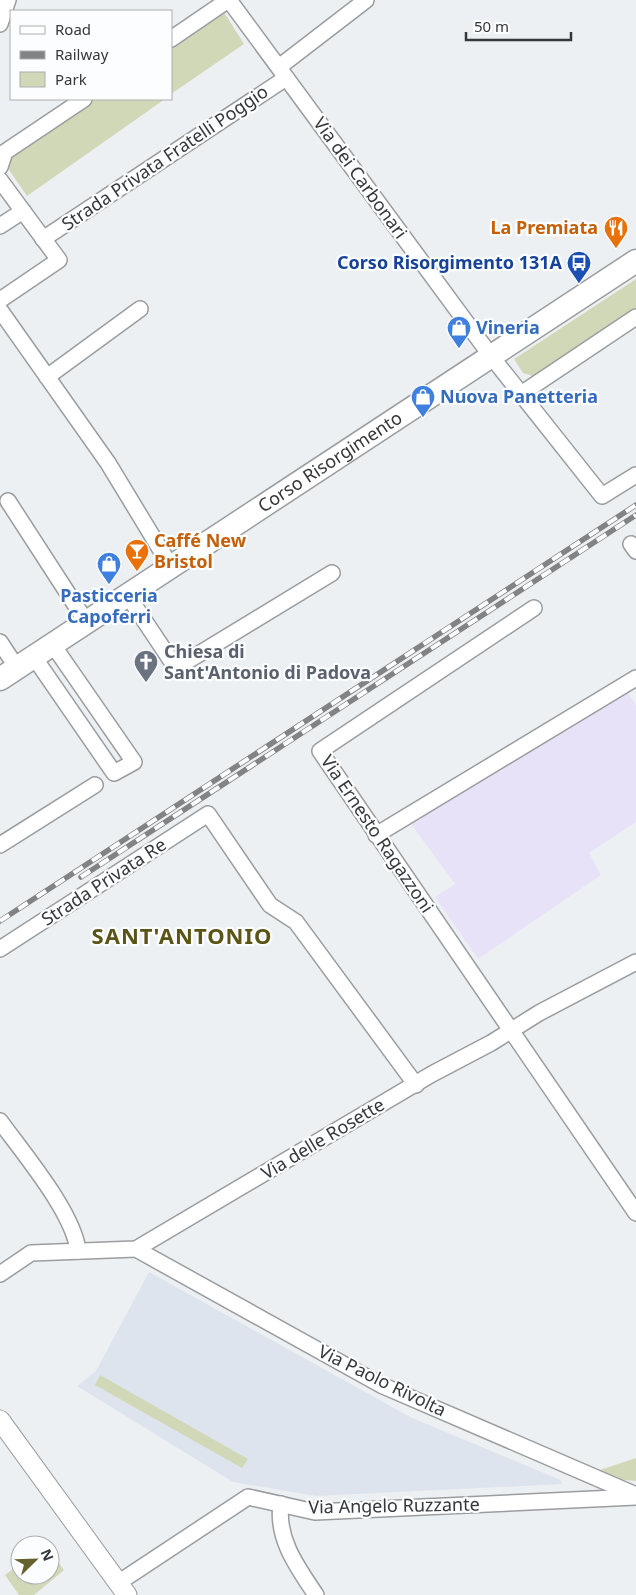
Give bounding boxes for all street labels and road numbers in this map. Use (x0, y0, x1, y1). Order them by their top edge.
street label: Strada Privata Fratelli Poggio (57, 79, 272, 235)
street label: Via dei Carbonari (309, 112, 413, 243)
street label: Corso Risorgimento (253, 405, 406, 517)
street label: Via Ernesto Ragazzoni (316, 750, 440, 917)
street label: Strada Privata Re (36, 832, 170, 931)
street label: Via delle Rosette (256, 1092, 388, 1184)
street label: Via Paolo Rivolta (315, 1339, 450, 1421)
street label: Via Angelo Ruzzante (308, 1492, 480, 1518)

